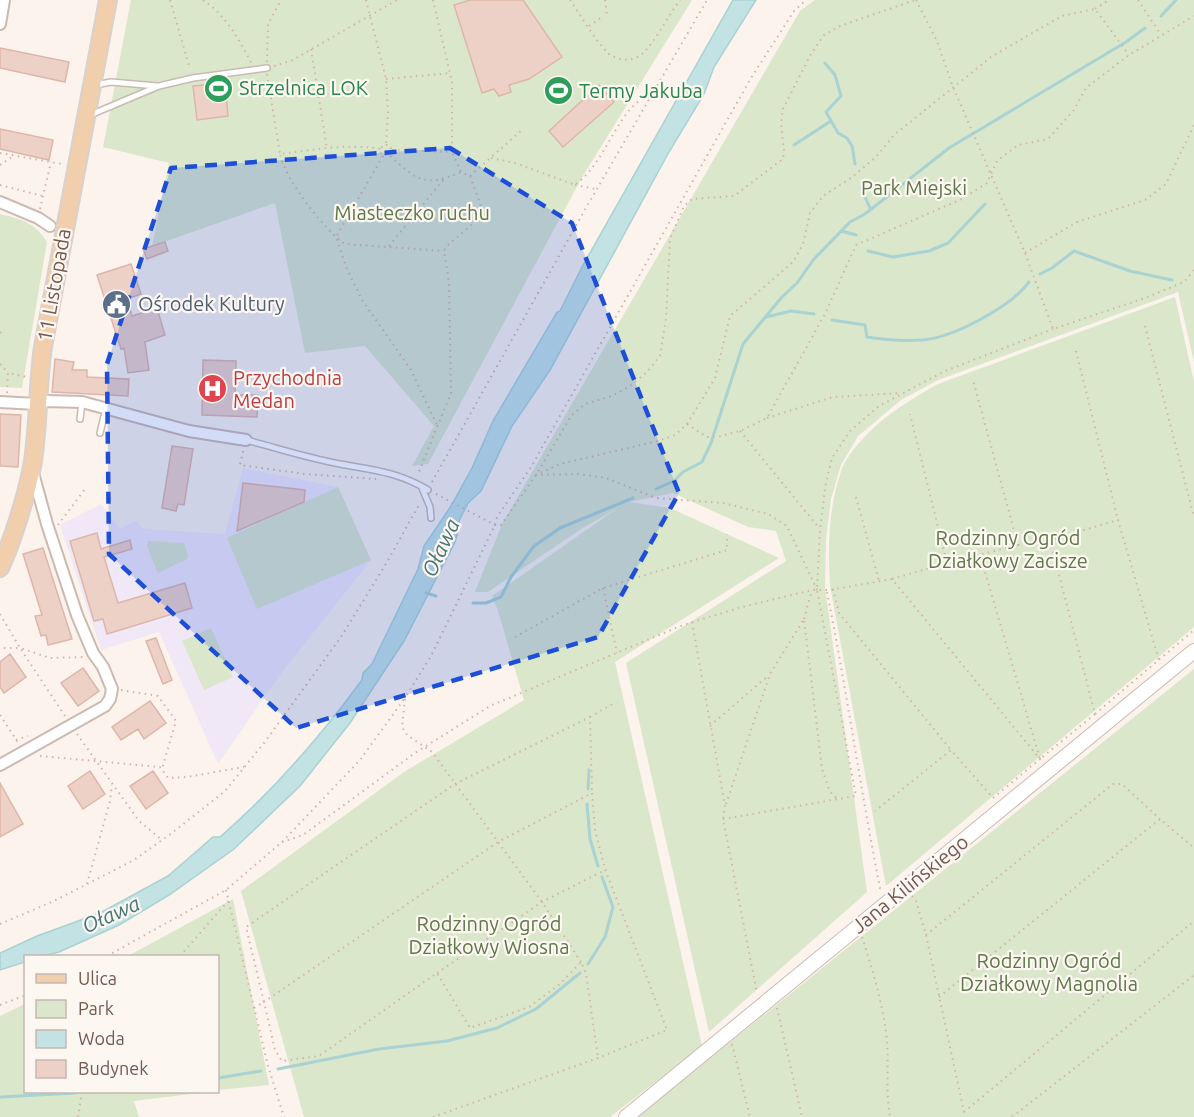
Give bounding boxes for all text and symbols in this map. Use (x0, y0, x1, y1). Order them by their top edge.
sports icon: Strzelnica LOK (202, 72, 234, 104)
sports icon: Termy Jakuba (542, 75, 574, 107)
place label: Strzelnica LOK (239, 76, 368, 99)
place label: Termy Jakuba (579, 79, 703, 102)
park label: Park Miejski (861, 176, 967, 199)
park label: Miasteczko ruchu (334, 201, 490, 224)
street label: 11 Listopada (32, 227, 75, 343)
public building icon: Ośrodek Kultury (101, 288, 133, 320)
place label: Ośrodek Kultury (138, 292, 285, 315)
place label: Przychodnia Medan (233, 366, 342, 412)
hospital icon: Przychodnia Medan (196, 373, 228, 405)
water label: Oława (416, 515, 464, 580)
park label: Rodzinny Ogród Działkowy Zacisze (928, 526, 1088, 572)
street label: Jana Kilińskiego (847, 830, 973, 938)
water label: Oława (78, 891, 143, 937)
park label: Rodzinny Ogród Działkowy Wiosna (408, 912, 570, 958)
park label: Rodzinny Ogród Działkowy Magnolia (960, 949, 1138, 995)
legend (24, 955, 219, 1093)
text: Ulica (78, 968, 117, 988)
text: Park (78, 998, 114, 1018)
text: Woda (78, 1028, 125, 1048)
text: Budynek (78, 1058, 148, 1078)

